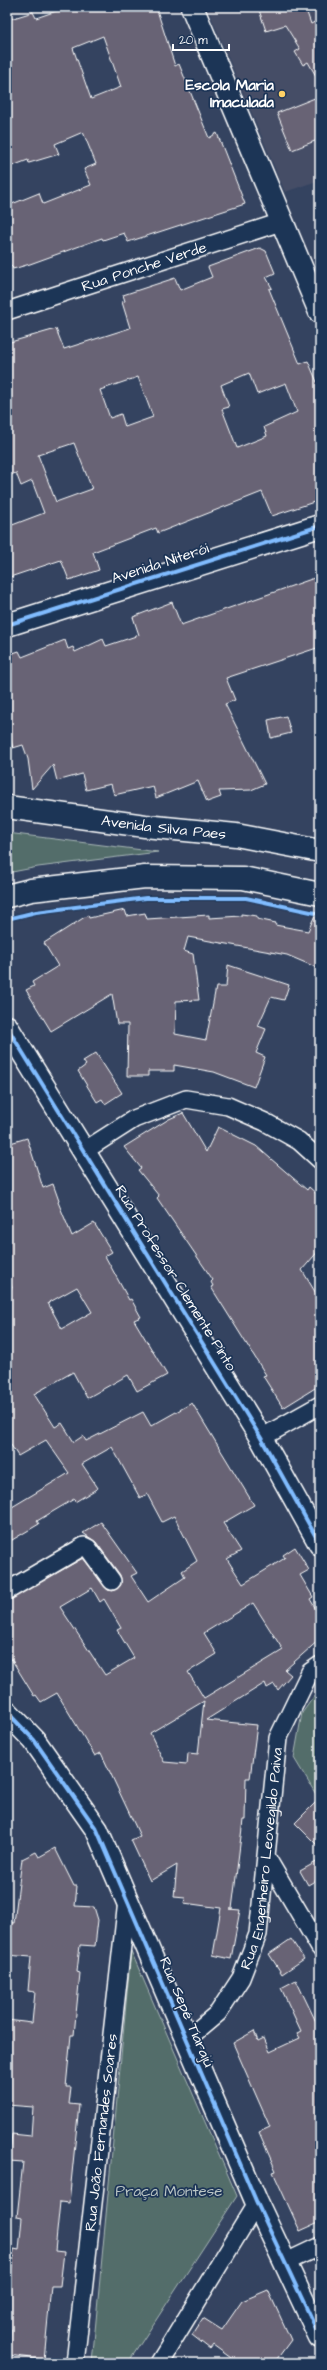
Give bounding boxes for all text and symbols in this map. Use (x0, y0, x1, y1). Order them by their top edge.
scale bar (173, 26, 229, 52)
text: 20 m (179, 32, 208, 49)
place label: Escola Maria Imaculada (185, 75, 274, 113)
marker: Escola Maria Imaculada (277, 89, 287, 99)
street label: Rua Ponche Verde (79, 237, 209, 297)
street label: Avenida Niterói (109, 538, 212, 589)
street label: Avenida Silva Paes (100, 810, 227, 845)
street label: Rua Professor Clemente Pinto (110, 1181, 242, 1376)
street label: Rua Engenheiro Leovegildo Paiva (235, 1746, 288, 1973)
street label: Rua Sepé Tiarajú (154, 1954, 219, 2071)
street label: Rua João Fernandes Soares (80, 2032, 123, 2233)
park label: Praça Montese (116, 2181, 222, 2202)

